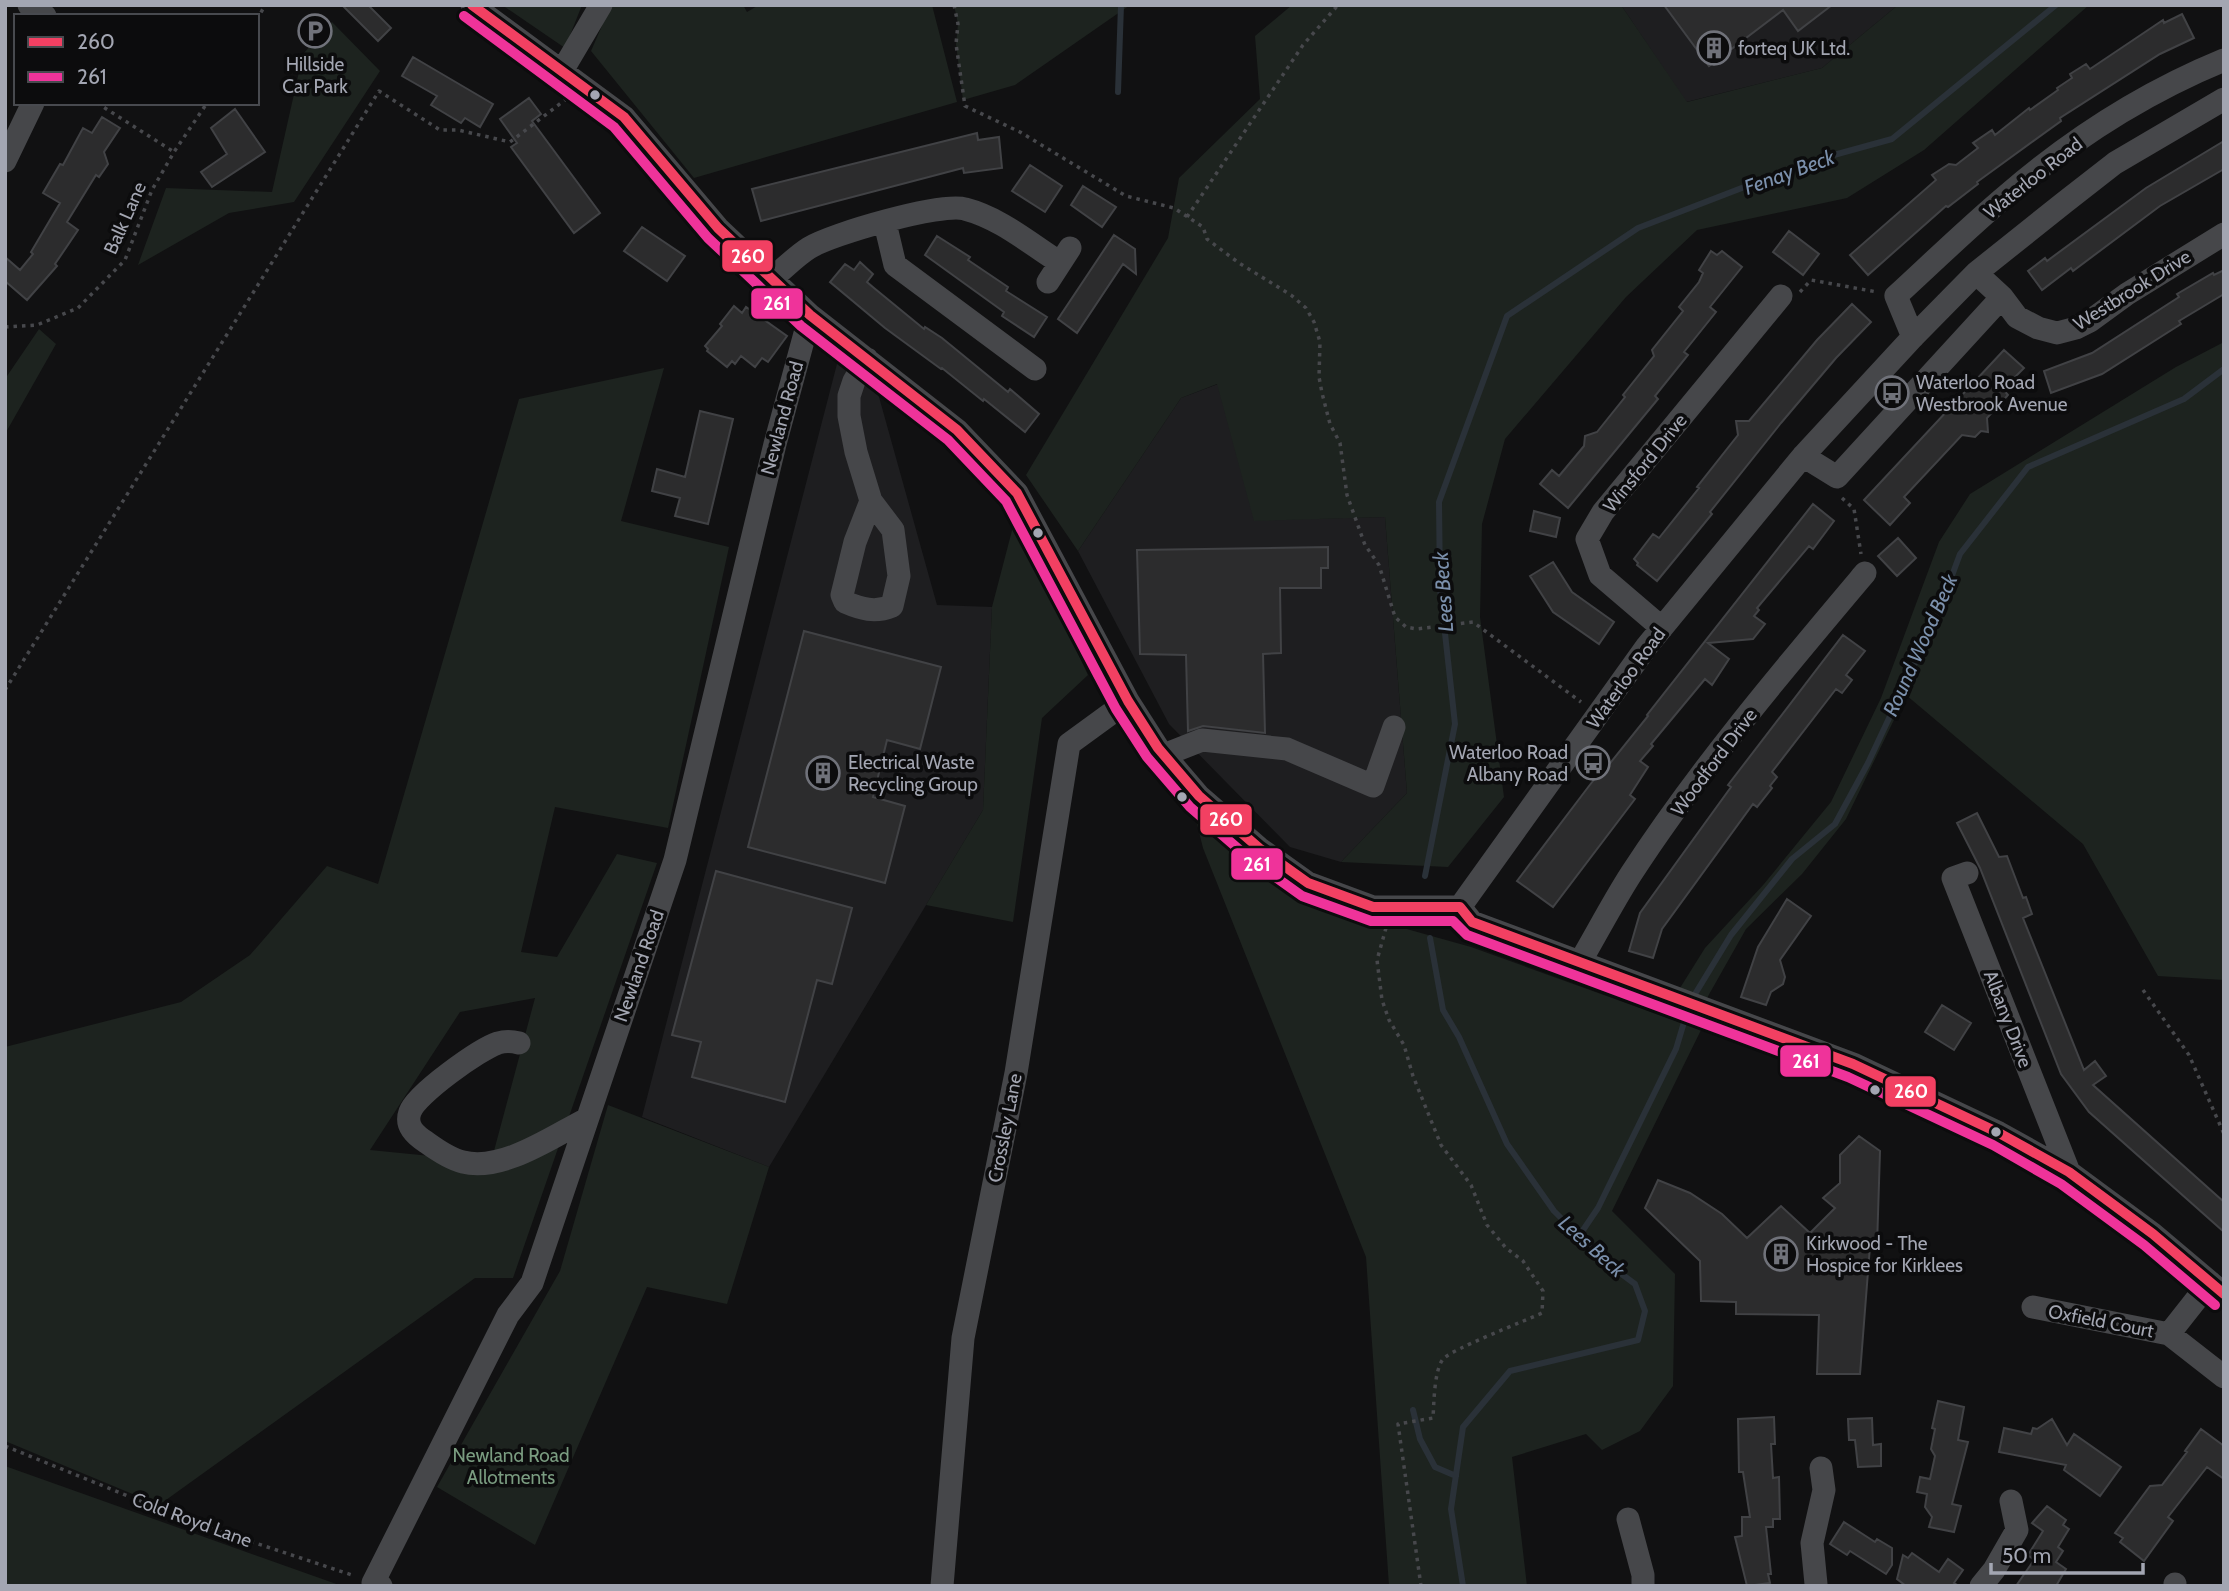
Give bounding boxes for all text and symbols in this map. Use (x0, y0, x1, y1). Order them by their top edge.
parking icon: Hillside Car Park (296, 12, 334, 50)
legend (14, 14, 259, 105)
text: 260 (77, 29, 115, 54)
building icon: forteq UK Ltd. (1695, 29, 1733, 67)
place label: forteq UK Ltd. (1738, 37, 1850, 60)
place label: Hillside Car Park (282, 53, 348, 98)
text: 261 (77, 64, 107, 89)
unlabelled marker (588, 88, 602, 102)
street label: Waterloo Road (1979, 132, 2087, 224)
water label: Fenay Beck (1740, 144, 1839, 200)
street label: Balk Lane (99, 178, 151, 258)
line badge: 260 (721, 239, 774, 273)
text: 260 (731, 245, 765, 268)
street label: Westbrook Drive (2069, 245, 2195, 335)
line badge: 261 (750, 287, 804, 320)
text: 261 (763, 292, 791, 315)
street label: Newland Road (756, 359, 808, 477)
place label: Waterloo Road Westbrook Avenue (1916, 371, 2068, 416)
bus stop icon: Waterloo Road Westbrook Avenue (1873, 374, 1911, 412)
street label: Winsford Drive (1598, 409, 1692, 517)
unlabelled marker (1031, 526, 1045, 540)
water label: Lees Beck (1428, 550, 1458, 633)
water label: Round Wood Beck (1878, 569, 1963, 720)
street label: Waterloo Road (1582, 623, 1670, 733)
street label: Woodford Drive (1666, 704, 1762, 820)
place label: Waterloo Road Albany Road (1449, 741, 1568, 786)
bus stop icon: Waterloo Road Albany Road (1574, 744, 1612, 782)
place label: Electrical Waste Recycling Group (848, 751, 978, 796)
building icon: Electrical Waste Recycling Group (804, 754, 842, 792)
unlabelled marker (1175, 790, 1189, 804)
line badge: 260 (1199, 803, 1253, 836)
text: 260 (1209, 808, 1243, 831)
line badge: 261 (1230, 847, 1284, 881)
text: 261 (1243, 853, 1271, 876)
street label: Newland Road (609, 907, 669, 1025)
street label: Albany Drive (1979, 967, 2037, 1071)
line badge: 261 (1779, 1044, 1832, 1078)
text: 261 (1792, 1050, 1820, 1073)
street label: Crossley Lane (983, 1071, 1027, 1184)
line badge: 260 (1884, 1075, 1937, 1108)
text: 260 (1894, 1080, 1928, 1103)
unlabelled marker (1868, 1083, 1882, 1097)
unlabelled marker (1989, 1125, 2003, 1139)
water label: Lees Beck (1554, 1210, 1631, 1283)
place label: Kirkwood - The Hospice for Kirklees (1806, 1232, 1963, 1277)
building icon: Kirkwood - The Hospice for Kirklees (1762, 1235, 1800, 1273)
street label: Oxfield Court (2046, 1300, 2156, 1343)
park label: Newland Road Allotments (453, 1444, 569, 1489)
street label: Cold Royd Lane (129, 1488, 255, 1552)
scale bar (1991, 1532, 2143, 1576)
text: 50 m (2002, 1543, 2051, 1568)

